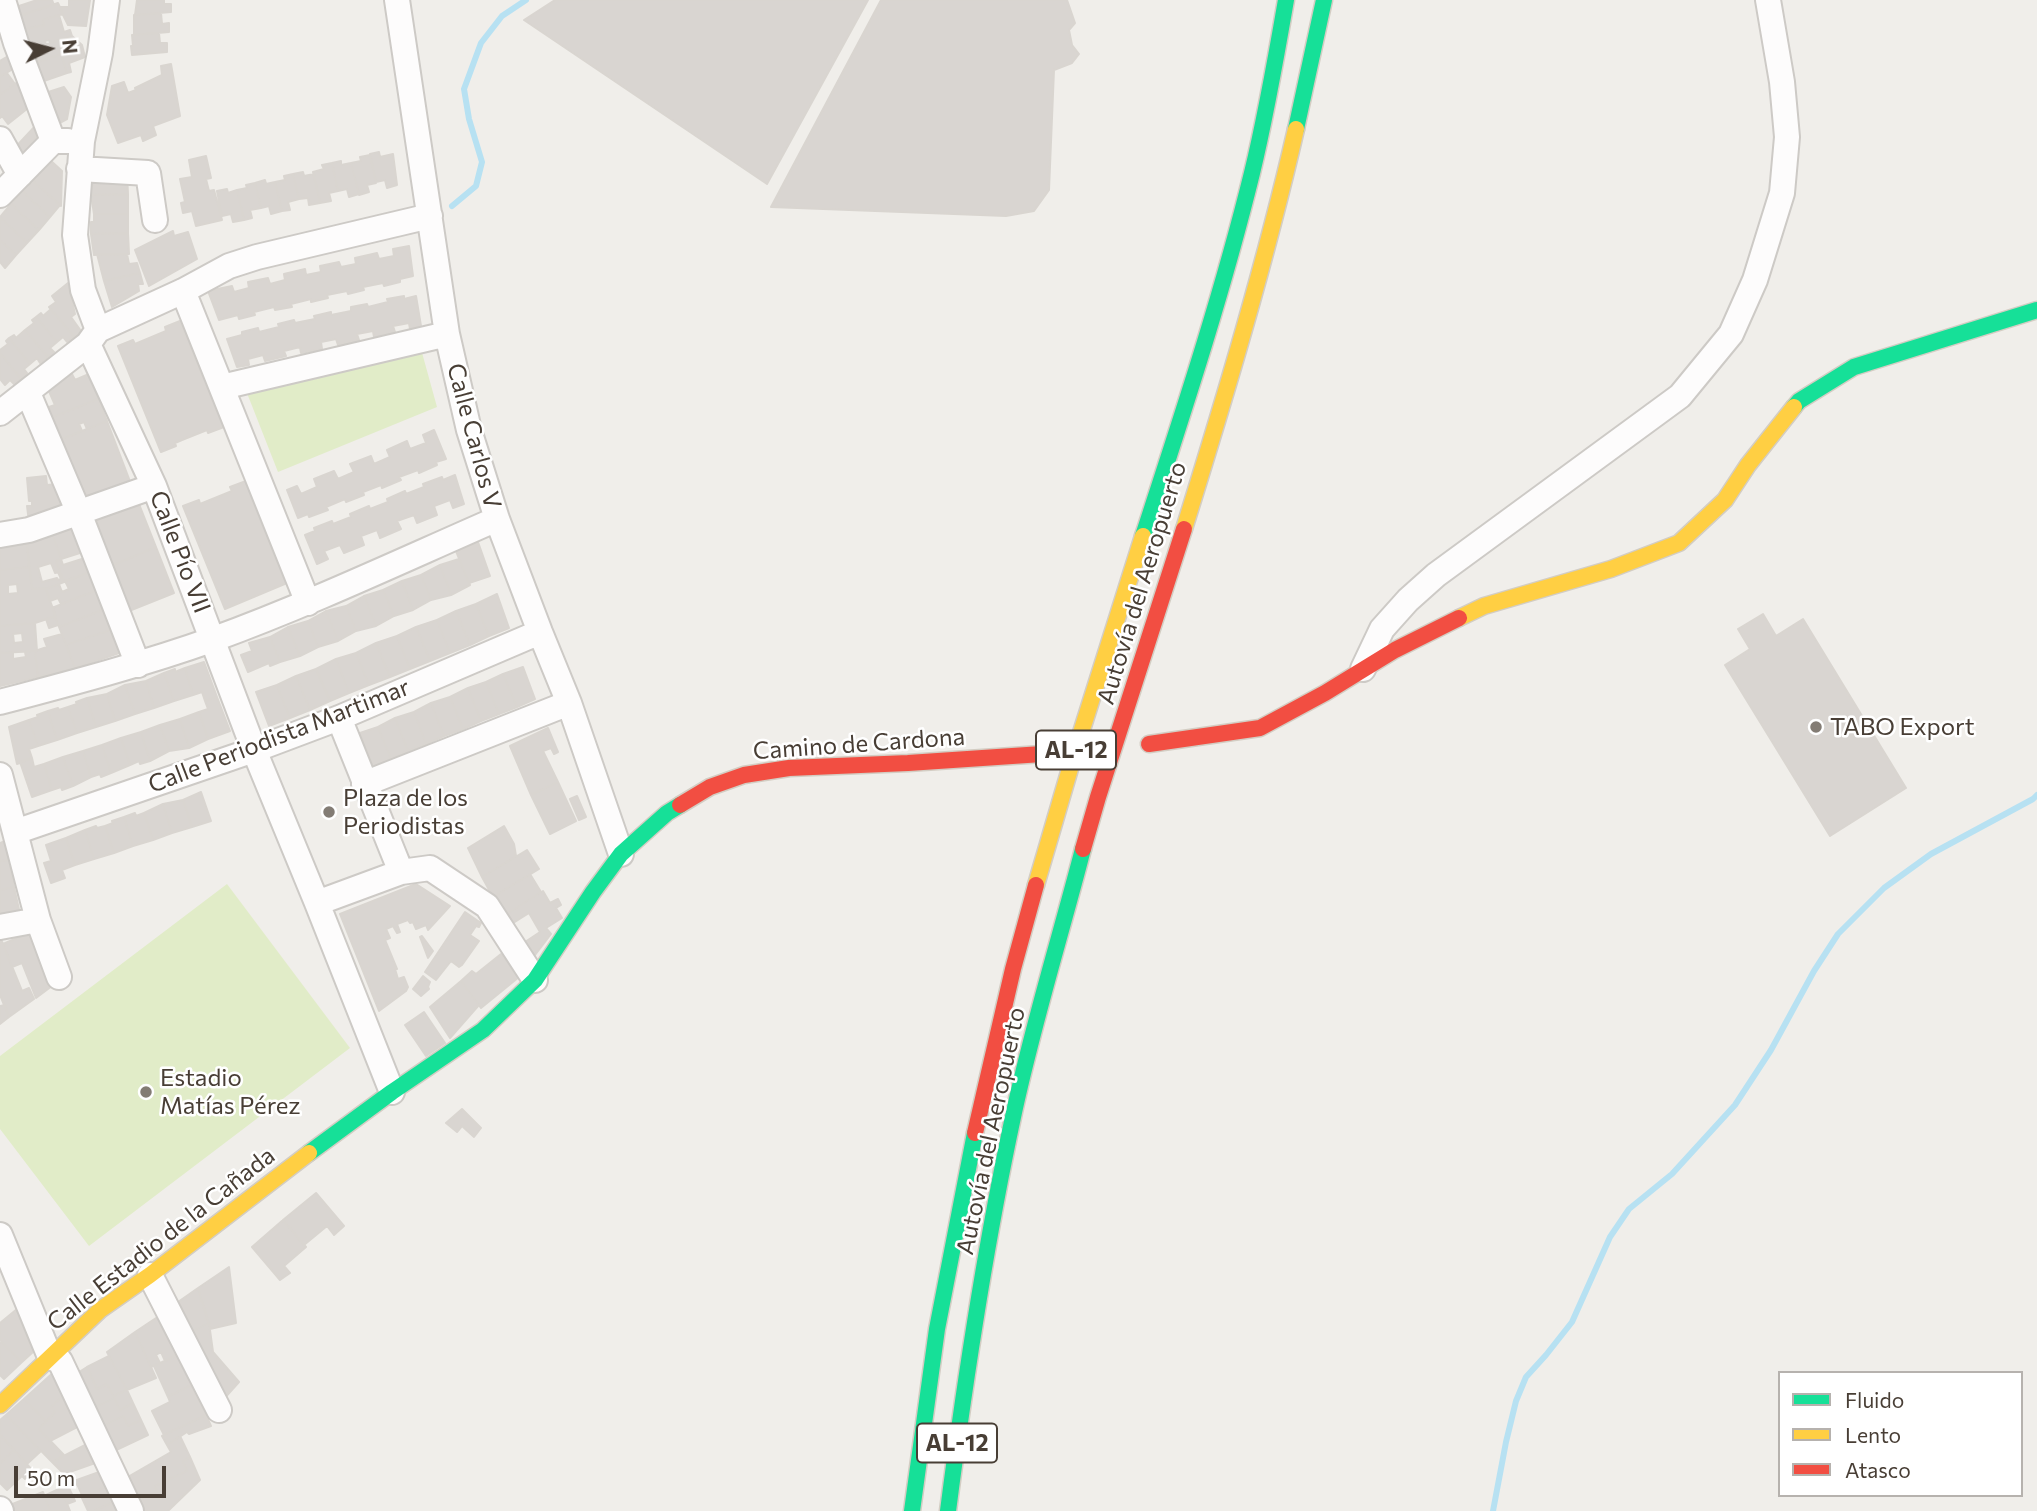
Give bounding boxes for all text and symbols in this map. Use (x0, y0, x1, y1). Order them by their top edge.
north arrow (14, 14, 84, 84)
text: N (58, 38, 83, 55)
street label: Calle Carlos V (441, 360, 507, 512)
street label: Autovía del Aeropuerto (1091, 458, 1193, 708)
street label: Calle Pío VII (144, 487, 216, 617)
street label: Calle Periodista Martimar (144, 673, 414, 799)
place label: TABO Export (1830, 713, 1975, 741)
marker: TABO Export (1808, 719, 1824, 735)
street label: Camino de Cardona (752, 722, 966, 766)
road number: AL-12 (1036, 730, 1116, 770)
place label: Plaza de los Periodistas (343, 784, 468, 840)
marker: Plaza de los Periodistas (321, 804, 337, 820)
street label: Autovía del Aeropuerto (951, 1005, 1031, 1257)
place label: Estadio Matías Pérez (160, 1064, 300, 1120)
marker: Estadio Matías Pérez (138, 1084, 154, 1100)
street label: Calle Estadio de la Cañada (41, 1141, 281, 1337)
legend (1778, 1371, 2023, 1497)
text: Fluido (1845, 1387, 1904, 1412)
text: Lento (1845, 1422, 1901, 1447)
road number: AL-12 (917, 1424, 997, 1462)
scale bar (18, 1452, 170, 1496)
text: Atasco (1845, 1457, 1911, 1482)
text: 50 m (27, 1465, 75, 1490)

